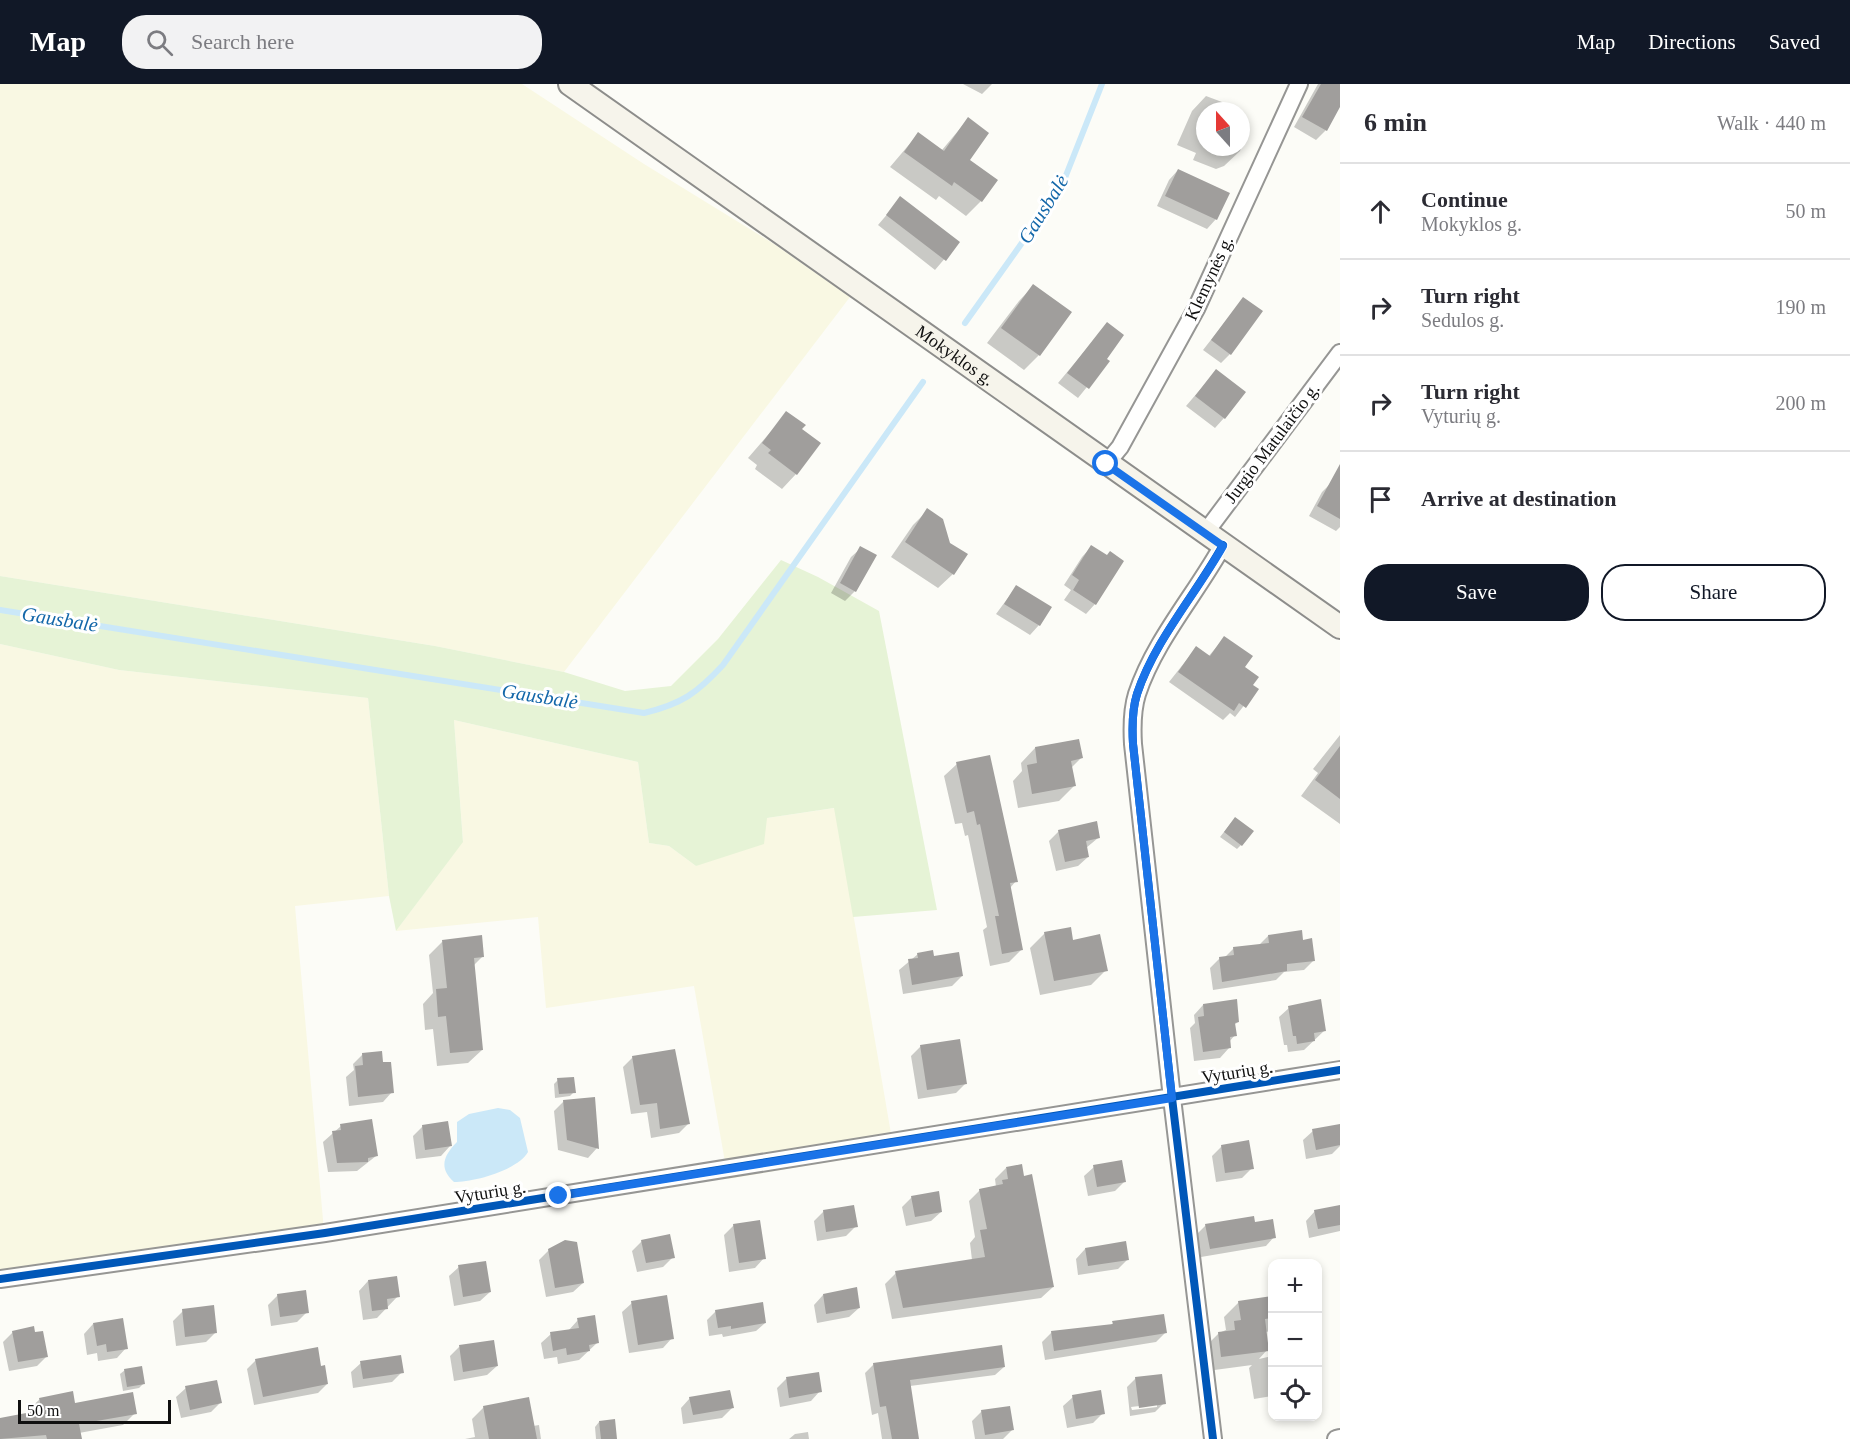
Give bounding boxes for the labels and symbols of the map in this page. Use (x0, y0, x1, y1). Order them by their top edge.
north arrow (1196, 102, 1250, 156)
water label: Gausbalė (1013, 171, 1073, 247)
street label: Klemynės g. (1181, 233, 1237, 323)
street label: Mokyklos g. (912, 321, 998, 390)
street label: Jurgio Matulaičio g. (1220, 379, 1324, 507)
route start (1092, 450, 1118, 476)
water label: Gausbalė (20, 602, 100, 636)
water label: Gausbalė (500, 679, 580, 713)
street label: Vyturių g. (1200, 1056, 1274, 1088)
street label: Vyturių g. (453, 1176, 527, 1208)
route end (545, 1182, 571, 1208)
scale bar (18, 1397, 171, 1424)

